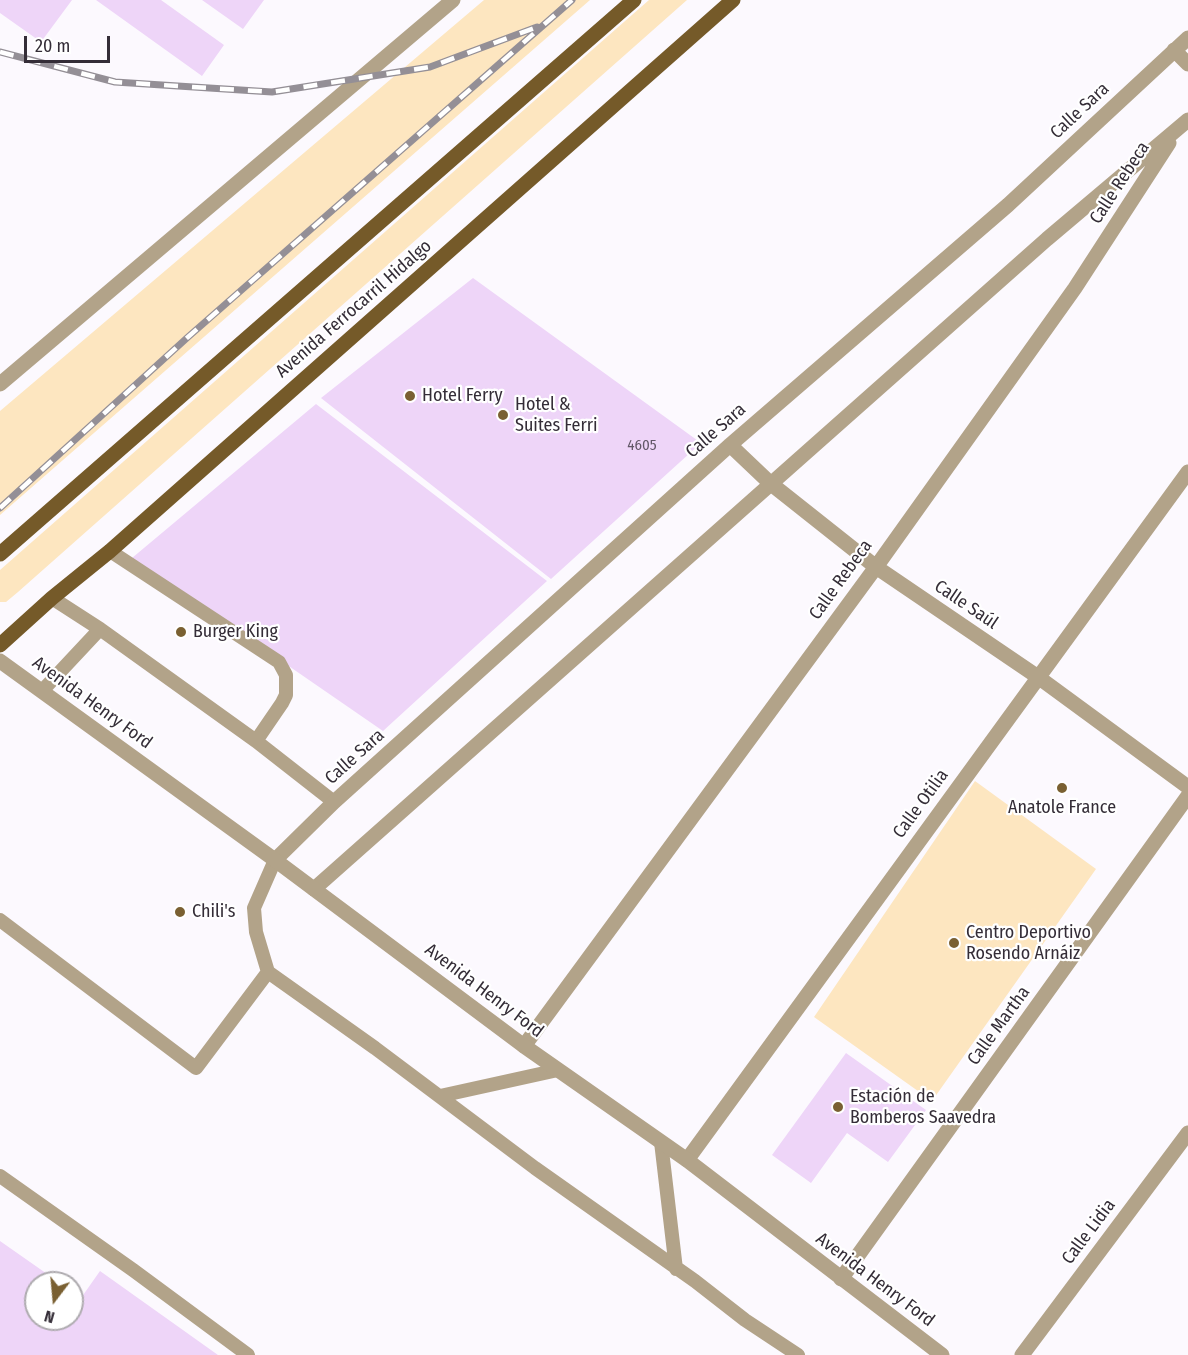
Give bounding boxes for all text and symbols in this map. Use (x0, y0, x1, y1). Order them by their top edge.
scale bar (27, 24, 112, 62)
text: 20 m (35, 35, 70, 57)
street label: Calle Sara (1046, 78, 1114, 144)
street label: Calle Rebeca (1086, 138, 1154, 228)
street label: Avenida Ferrocarril Hidalgo (272, 235, 436, 383)
place label: Hotel Ferry (422, 385, 503, 407)
marker: Hotel Ferry (403, 389, 417, 403)
place label: Hotel & Suites Ferri (515, 394, 598, 436)
street label: Calle Sara (682, 399, 750, 463)
marker: Hotel & Suites Ferri (496, 408, 510, 422)
house number: 4605 (627, 437, 657, 455)
street label: Calle Rebeca (805, 536, 877, 624)
street label: Calle Saúl (930, 576, 1002, 634)
place label: Burger King (193, 621, 278, 643)
marker: Burger King (174, 625, 188, 639)
street label: Avenida Henry Ford (28, 652, 156, 754)
street label: Calle Sara (321, 725, 389, 789)
street label: Calle Otilia (889, 765, 953, 843)
marker: Anatole France (1055, 781, 1069, 795)
place label: Anatole France (1008, 797, 1116, 819)
place label: Chili's (192, 901, 235, 923)
marker: Chili's (173, 905, 187, 919)
place label: Centro Deportivo Rosendo Arnáiz (966, 922, 1091, 964)
marker: Centro Deportivo Rosendo Arnáiz (947, 936, 961, 950)
street label: Avenida Henry Ford (420, 939, 548, 1043)
street label: Calle Martha (963, 982, 1035, 1070)
place label: Estación de Bomberos Saavedra (850, 1086, 996, 1128)
marker: Estación de Bomberos Saavedra (831, 1100, 845, 1114)
street label: Calle Lidia (1058, 1195, 1120, 1269)
street label: Avenida Henry Ford (811, 1228, 939, 1332)
north arrow (24, 1271, 84, 1331)
text: N (42, 1306, 57, 1327)

